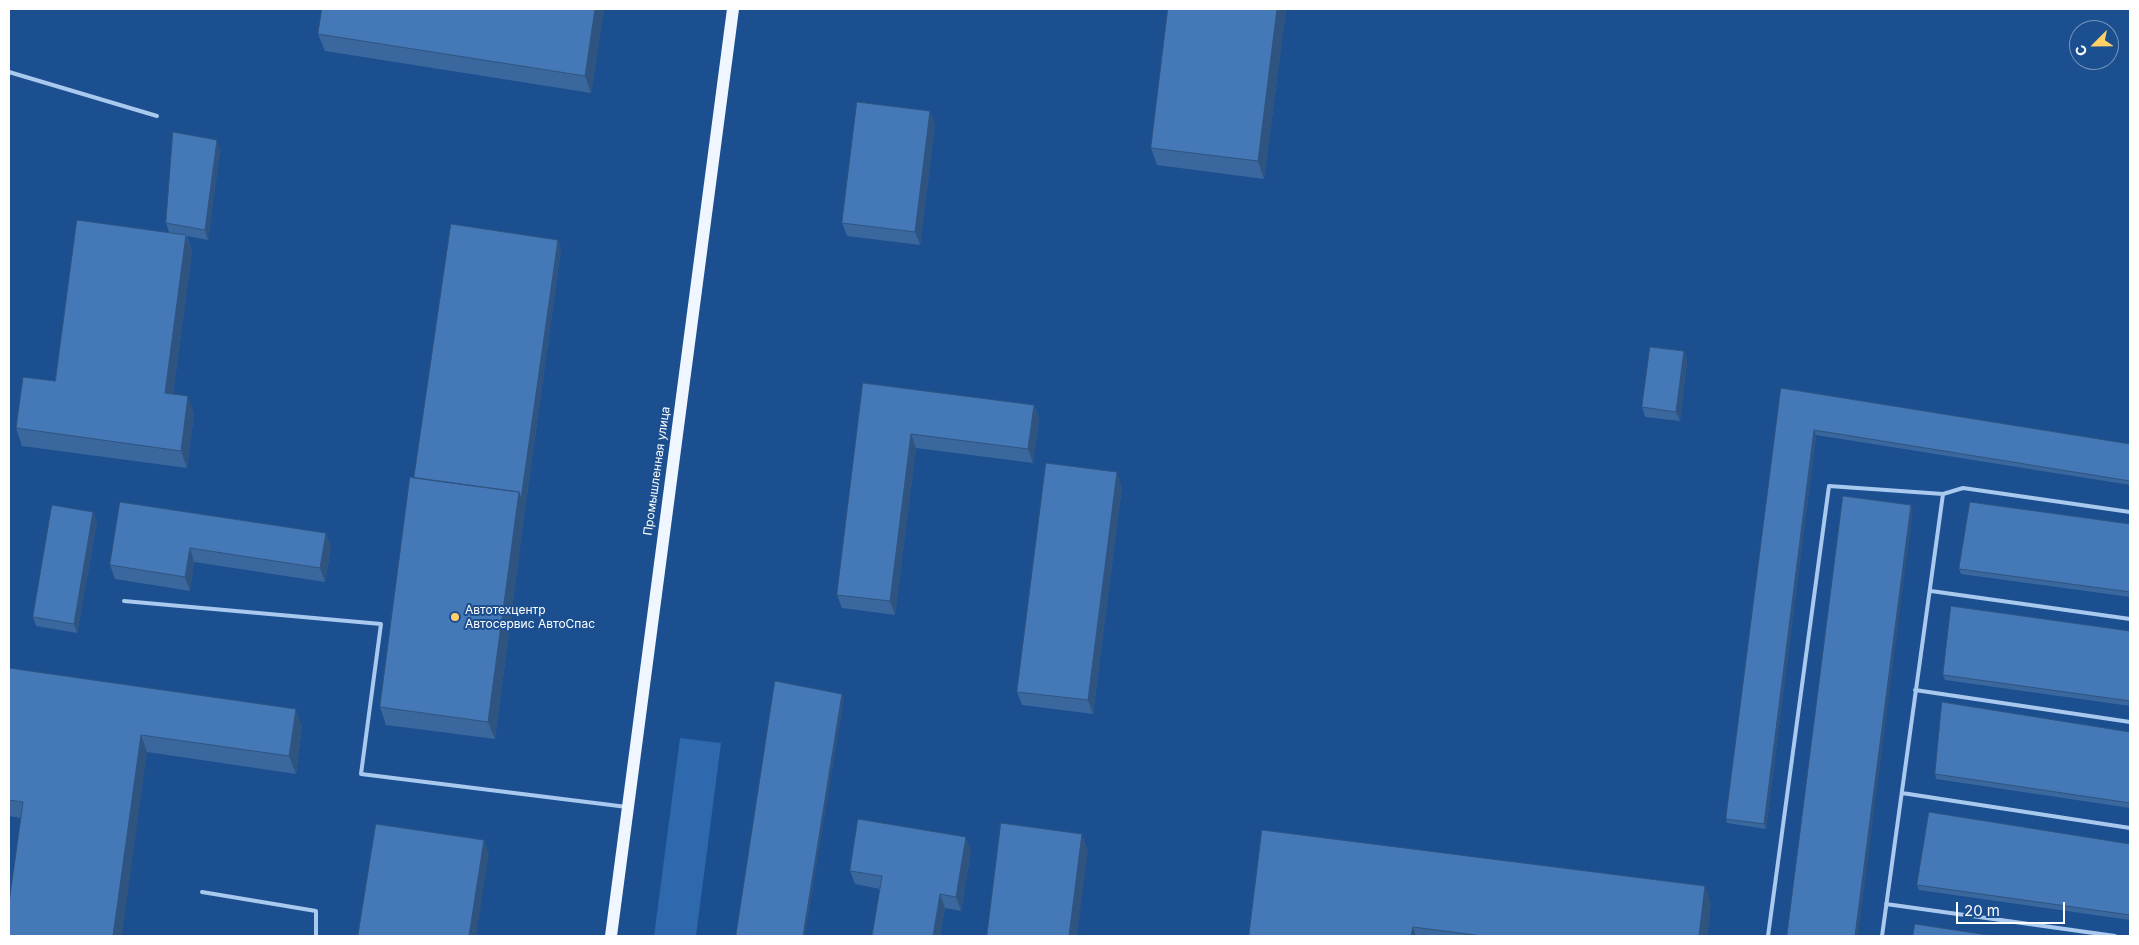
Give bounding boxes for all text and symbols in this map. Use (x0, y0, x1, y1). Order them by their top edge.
north arrow (2069, 20, 2119, 70)
text: С (2071, 43, 2091, 59)
street label: Промышленная улица (641, 405, 673, 537)
place label: Автотехцентр Автосервис АвтоСпас (465, 603, 595, 631)
marker: Автотехцентр Автосервис АвтоСпас (449, 611, 461, 623)
scale bar (1959, 892, 2068, 924)
text: 20 m (1964, 901, 2000, 920)

